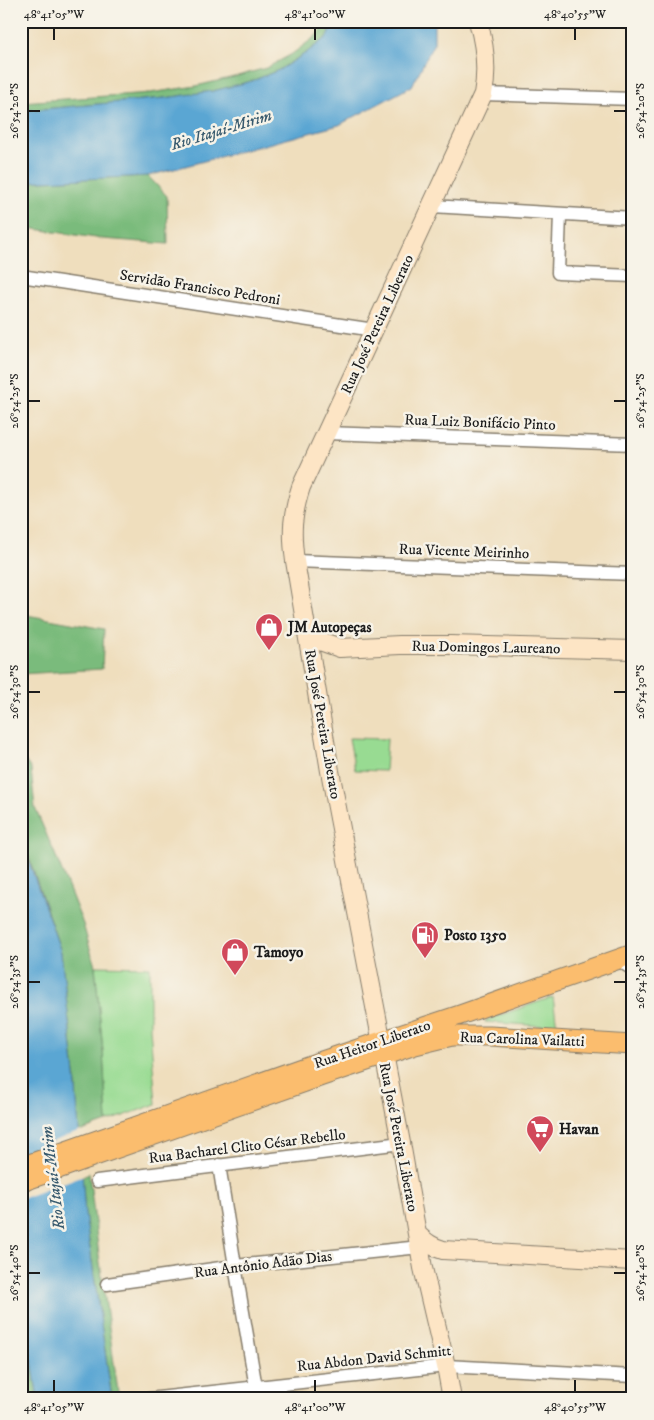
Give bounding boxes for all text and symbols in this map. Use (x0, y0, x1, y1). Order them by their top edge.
text: 48°41'05"W (24, 7, 85, 22)
text: 48°41'00"W (285, 7, 347, 22)
text: 48°40'55"W (544, 7, 607, 22)
text: 26°54'20"S (7, 83, 22, 139)
text: 26°54'20"S (633, 83, 648, 139)
water label: Rio Itajaí-Mirim (167, 105, 274, 155)
street label: Rua José Pereira Liberato (337, 251, 418, 397)
street label: Servidão Francisco Pedroni (118, 265, 282, 310)
text: 26°54'25"S (7, 373, 22, 429)
text: 26°54'25"S (633, 373, 648, 429)
street label: Rua Luiz Bonifácio Pinto (404, 410, 556, 435)
street label: Rua Vicente Meirinho (398, 540, 530, 563)
shop icon: JM Autopeças (254, 612, 284, 651)
place label: JM Autopeças (286, 618, 371, 637)
street label: Rua Domingos Laureano (411, 637, 561, 658)
street label: Rua José Pereira Liberato (300, 648, 345, 800)
text: 26°54'30"S (7, 665, 22, 719)
text: 26°54'30"S (633, 665, 648, 719)
fuel station icon: Posto 1350 (410, 920, 440, 959)
place label: Posto 1350 (444, 926, 507, 945)
shop icon: Tamoyo (220, 937, 250, 976)
place label: Tamoyo (253, 943, 304, 962)
text: 26°54'35"S (7, 955, 22, 1009)
text: 26°54'35"S (633, 955, 648, 1009)
street label: Rua Heitor Liberato (311, 1016, 433, 1073)
street label: Rua Carolina Vailatti (459, 1028, 585, 1051)
street label: Rua José Pereira Liberato (375, 1061, 422, 1213)
supermarket icon: Havan (525, 1114, 555, 1153)
place label: Havan (559, 1120, 599, 1139)
water label: Rio Itajaí-Mirim (37, 1125, 69, 1232)
street label: Rua Bacharel Clito César Rebello (147, 1125, 347, 1168)
text: 26°54'40"S (7, 1245, 22, 1301)
text: 26°54'40"S (633, 1245, 648, 1301)
street label: Rua Antônio Adão Dias (193, 1247, 333, 1282)
street label: Rua Abdon David Schmitt (296, 1341, 452, 1376)
text: 48°41'05"W (24, 1400, 85, 1415)
text: 48°41'00"W (285, 1400, 347, 1415)
text: 48°40'55"W (544, 1400, 607, 1415)

